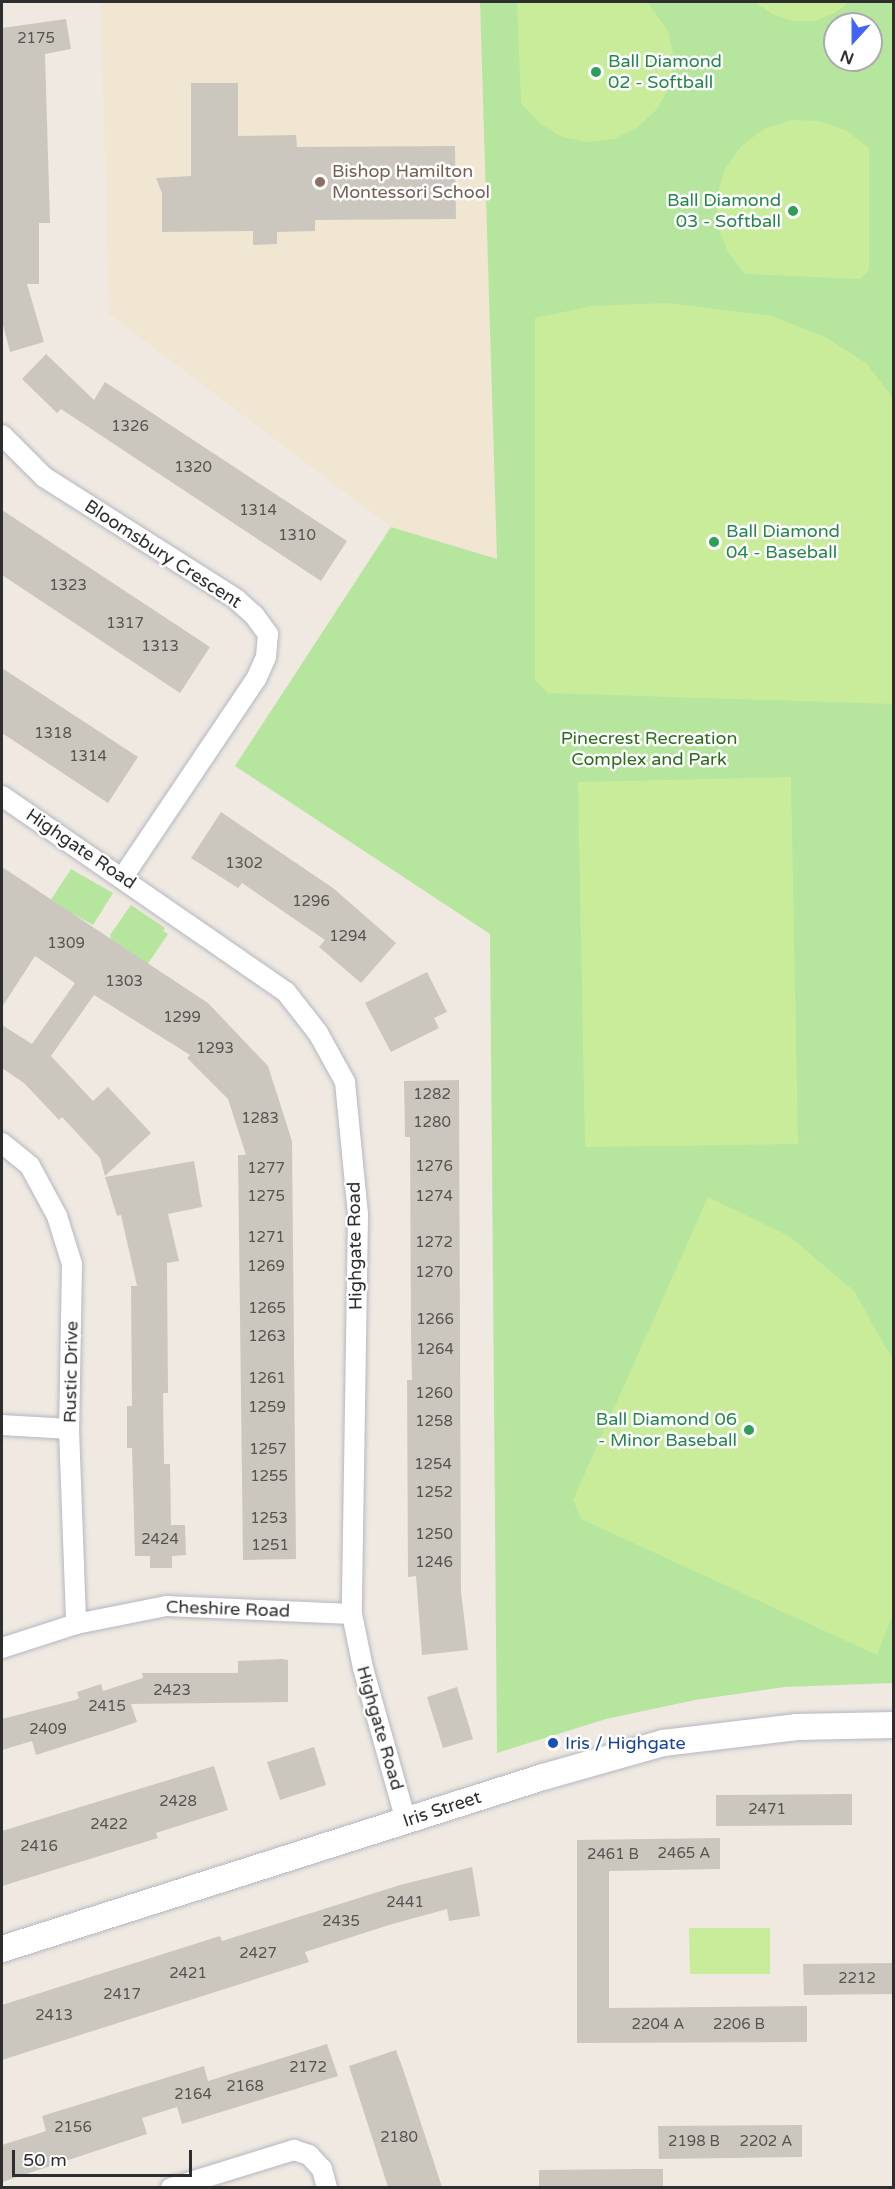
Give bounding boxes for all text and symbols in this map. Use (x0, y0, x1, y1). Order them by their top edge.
north arrow (823, 12, 883, 72)
house number: 2175 (17, 30, 55, 48)
text: N (838, 45, 857, 69)
place label: Ball Diamond 02 - Softball (608, 51, 722, 94)
marker: Ball Diamond 02 - Softball (589, 65, 603, 79)
place label: Bishop Hamilton Montessori School (332, 161, 490, 204)
marker: Bishop Hamilton Montessori School (313, 175, 327, 189)
place label: Ball Diamond 03 - Softball (667, 190, 781, 232)
marker: Ball Diamond 03 - Softball (786, 204, 800, 218)
house number: 1326 (111, 418, 149, 436)
house number: 1320 (174, 459, 212, 477)
street label: Bloomsbury Crescent (81, 495, 245, 613)
house number: 1314 (239, 502, 277, 520)
place label: Ball Diamond 04 - Baseball (726, 521, 840, 564)
house number: 1310 (278, 527, 316, 545)
marker: Ball Diamond 04 - Baseball (707, 535, 721, 549)
house number: 1323 (49, 577, 87, 595)
house number: 1317 (106, 615, 144, 633)
house number: 1313 (141, 638, 179, 656)
house number: 1318 (34, 725, 72, 743)
park label: Pinecrest Recreation Complex and Park (561, 728, 737, 771)
house number: 1314 (69, 748, 107, 766)
street label: Highgate Road (22, 804, 140, 894)
house number: 1302 (225, 855, 263, 873)
house number: 1296 (292, 893, 330, 911)
house number: 1294 (329, 928, 367, 946)
house number: 1309 (47, 935, 85, 953)
house number: 1303 (105, 973, 143, 991)
house number: 1299 (163, 1009, 201, 1027)
house number: 1293 (196, 1040, 234, 1058)
house number: 1282 (413, 1086, 451, 1104)
house number: 1283 (241, 1110, 279, 1128)
house number: 1280 (413, 1114, 451, 1132)
house number: 1276 (415, 1158, 453, 1176)
house number: 1277 (247, 1160, 285, 1178)
street label: Highgate Road (343, 1182, 367, 1310)
house number: 1275 (247, 1188, 285, 1206)
house number: 1274 (415, 1188, 453, 1206)
house number: 1271 (247, 1229, 285, 1247)
house number: 1272 (415, 1234, 453, 1252)
house number: 1269 (247, 1258, 285, 1276)
house number: 1270 (415, 1264, 453, 1282)
house number: 1265 (248, 1300, 286, 1318)
house number: 1266 (416, 1311, 454, 1329)
street label: Rustic Drive (59, 1321, 83, 1423)
house number: 1263 (248, 1328, 286, 1346)
house number: 1264 (416, 1341, 454, 1359)
house number: 1261 (248, 1370, 286, 1388)
house number: 1260 (415, 1385, 453, 1403)
house number: 1259 (248, 1399, 286, 1417)
place label: Ball Diamond 06 - Minor Baseball (596, 1409, 737, 1452)
house number: 1258 (415, 1413, 453, 1431)
marker: Ball Diamond 06 - Minor Baseball (742, 1423, 756, 1437)
house number: 1257 (249, 1441, 287, 1459)
house number: 1254 (414, 1456, 452, 1474)
house number: 1255 (250, 1468, 288, 1486)
house number: 1252 (415, 1484, 453, 1502)
house number: 1253 (250, 1510, 288, 1528)
house number: 1250 (415, 1526, 453, 1544)
house number: 2424 (141, 1531, 179, 1549)
house number: 1251 (251, 1537, 289, 1555)
house number: 1246 (415, 1554, 453, 1572)
street label: Cheshire Road (165, 1596, 291, 1622)
street label: Highgate Road (352, 1663, 408, 1793)
house number: 2423 (153, 1682, 191, 1700)
house number: 2415 (88, 1698, 126, 1716)
house number: 2409 (29, 1721, 67, 1739)
place label: Iris / Highgate (565, 1732, 686, 1754)
marker: Iris / Highgate (546, 1736, 560, 1750)
street label: Iris Street (400, 1786, 484, 1832)
house number: 2428 (159, 1793, 197, 1811)
house number: 2471 (748, 1801, 786, 1819)
house number: 2422 (90, 1816, 128, 1834)
house number: 2416 (20, 1838, 58, 1856)
house number: 2465 A (658, 1845, 710, 1863)
house number: 2461 B (587, 1846, 639, 1864)
house number: 2441 (386, 1894, 424, 1912)
house number: 2435 (322, 1913, 360, 1931)
house number: 2427 (239, 1945, 277, 1963)
house number: 2421 (169, 1965, 207, 1983)
house number: 2212 (838, 1970, 876, 1988)
house number: 2417 (103, 1986, 141, 2004)
house number: 2413 (35, 2007, 73, 2025)
house number: 2204 A (632, 2016, 684, 2034)
house number: 2206 B (713, 2016, 765, 2034)
house number: 2172 (289, 2059, 327, 2077)
house number: 2168 (226, 2078, 264, 2096)
house number: 2164 (174, 2086, 212, 2104)
house number: 2156 (54, 2119, 92, 2137)
house number: 2180 (380, 2129, 418, 2147)
house number: 2198 B (668, 2133, 720, 2151)
house number: 2202 A (740, 2133, 792, 2151)
scale bar (15, 2138, 195, 2176)
text: 50 m (23, 2149, 67, 2171)

